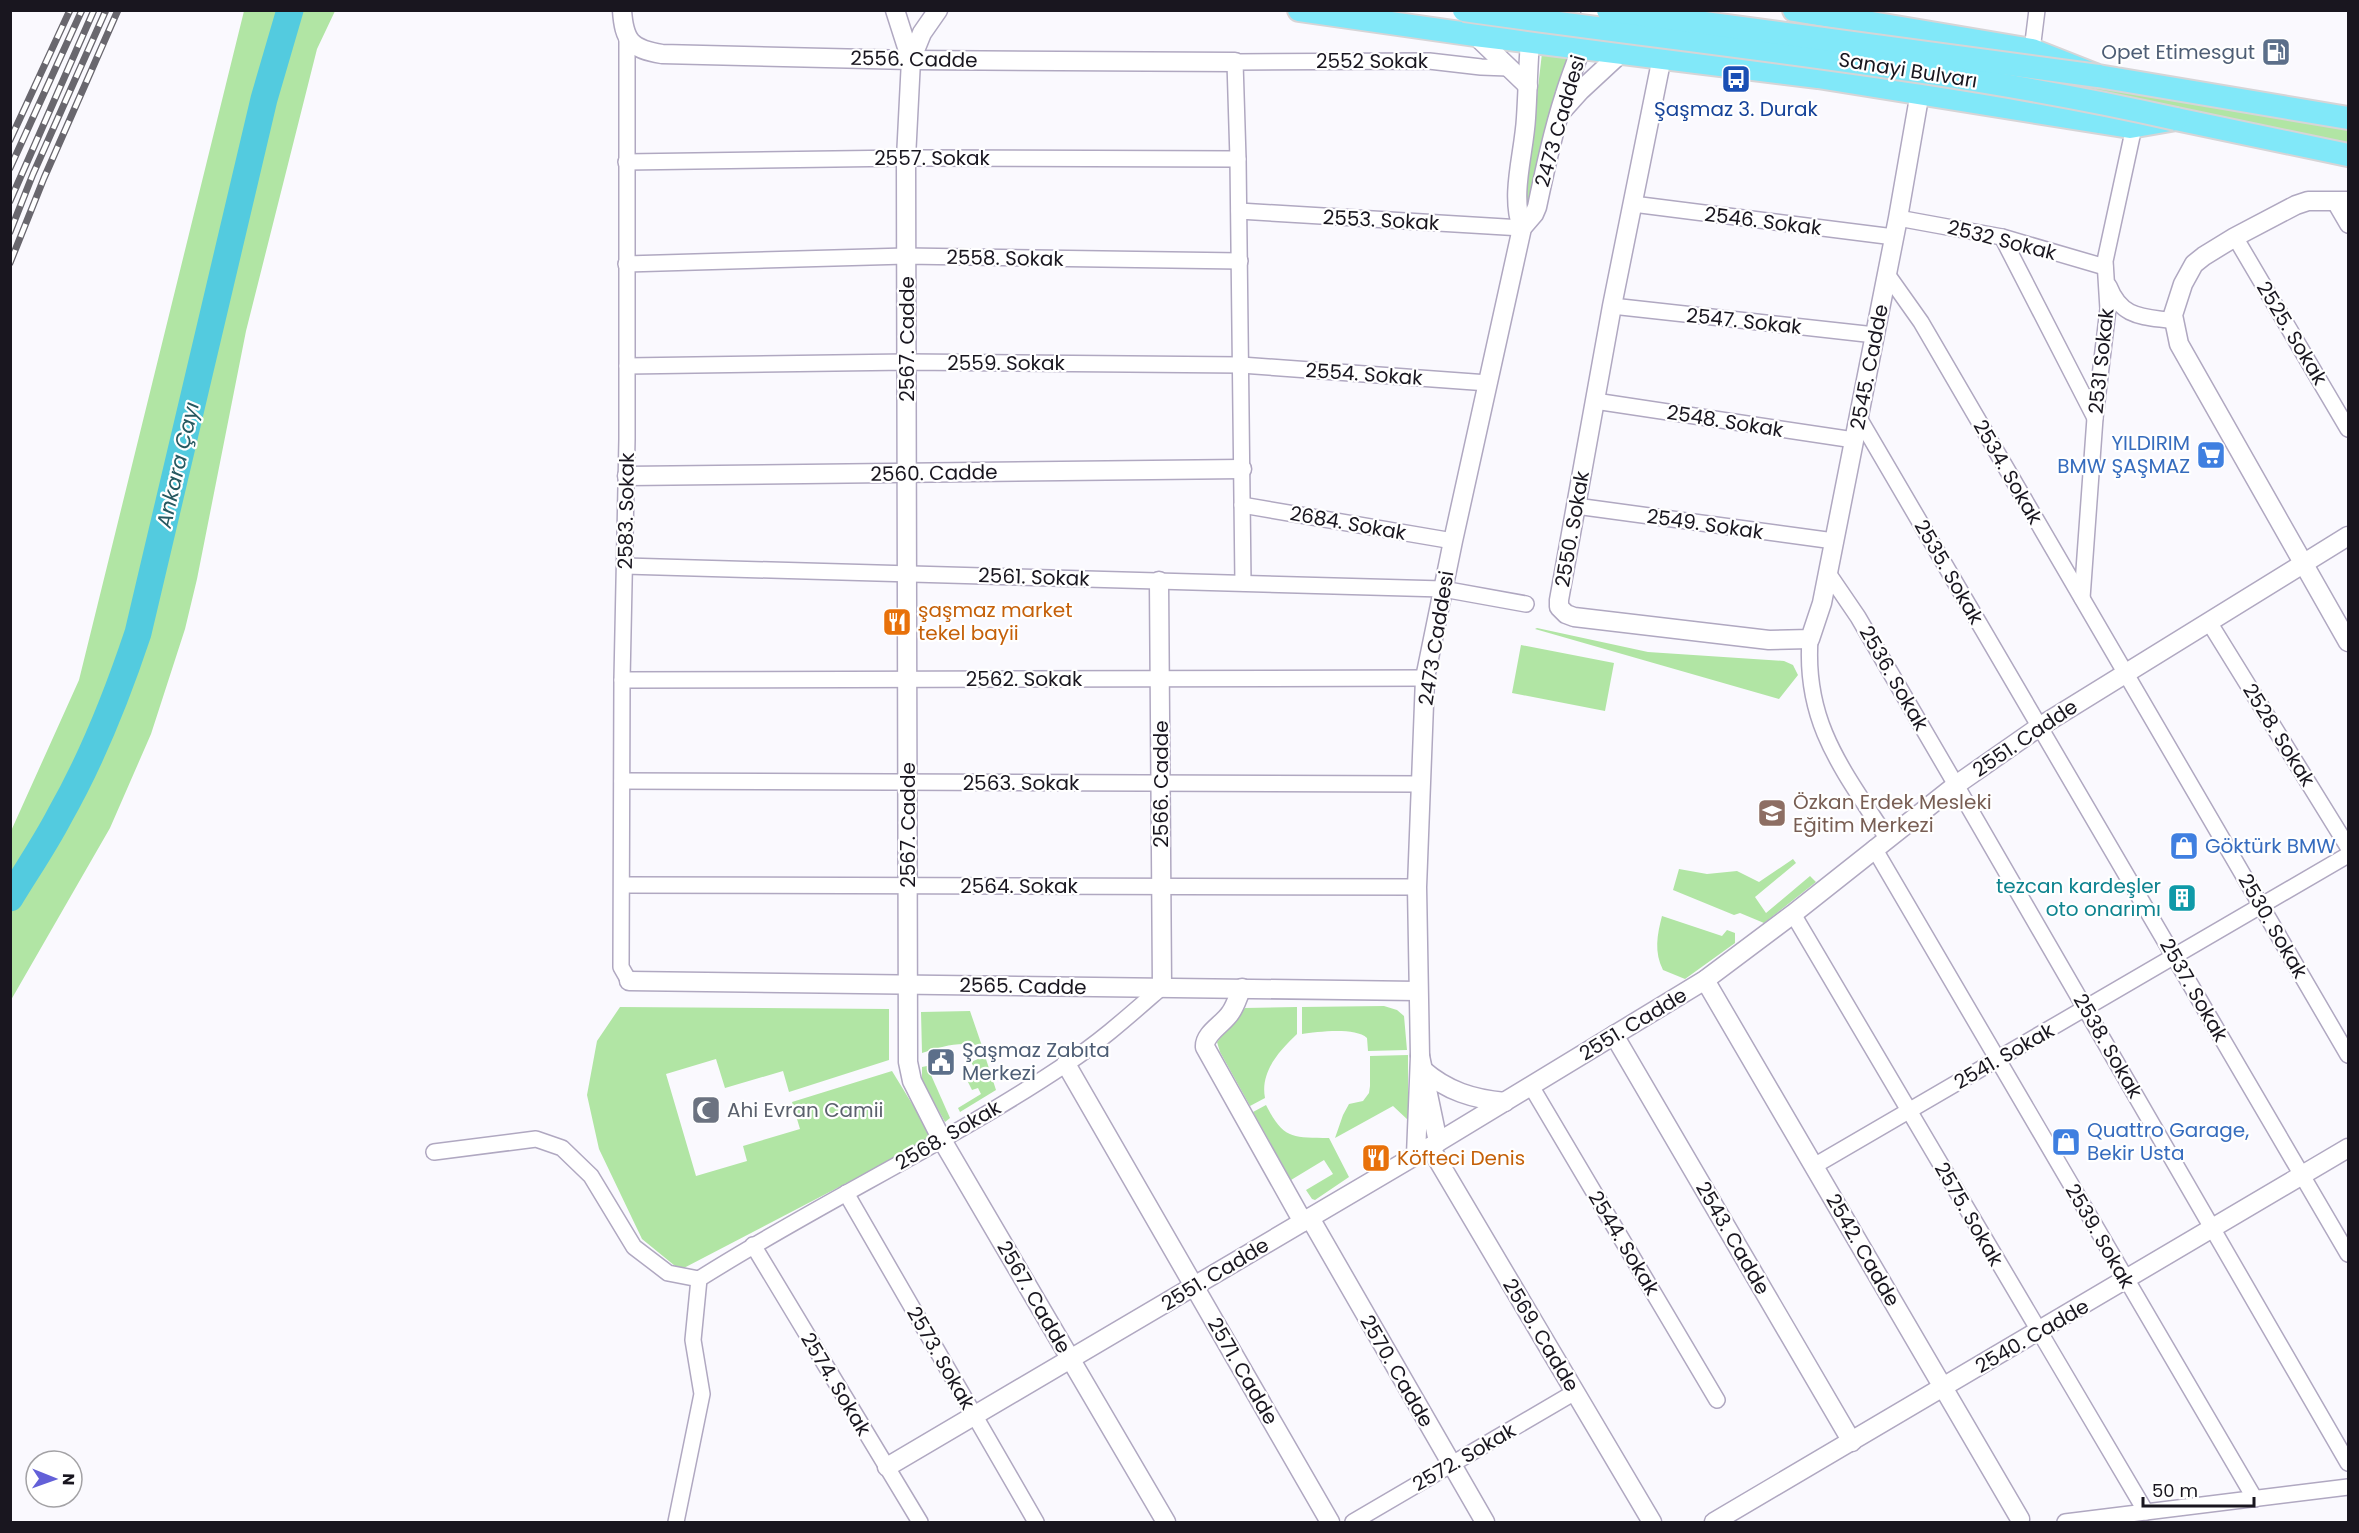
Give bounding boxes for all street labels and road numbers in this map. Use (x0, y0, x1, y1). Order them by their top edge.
street label: 2556. Cadde (850, 44, 978, 74)
street label: Sanayi Bulvarı (1837, 45, 1979, 95)
street label: 2552 Sokak (1316, 47, 1429, 75)
street label: 2473 Caddesi (1528, 52, 1592, 190)
street label: 2557. Sokak (874, 144, 991, 172)
street label: 2546. Sokak (1703, 200, 1824, 242)
street label: 2553. Sokak (1322, 203, 1441, 237)
street label: 2532 Sokak (1945, 213, 2060, 267)
street label: 2558. Sokak (946, 243, 1065, 273)
street label: 2567. Cadde (893, 276, 921, 402)
street label: 2525. Sokak (2250, 276, 2334, 391)
street label: 2547. Sokak (1685, 301, 1804, 341)
street label: 2545. Cadde (1843, 302, 1895, 432)
street label: 2531 Sokak (2082, 306, 2121, 415)
street label: 2559. Sokak (947, 349, 1065, 377)
street label: 2554. Sokak (1304, 356, 1424, 392)
street label: 2548. Sokak (1665, 398, 1786, 444)
street label: 2534. Sokak (1967, 414, 2050, 530)
street label: 2583. Sokak (611, 452, 641, 570)
street label: 2560. Cadde (870, 458, 998, 488)
street label: 2550. Sokak (1548, 468, 1596, 589)
street label: 2684. Sokak (1288, 499, 1409, 547)
street label: 2549. Sokak (1645, 502, 1766, 546)
street label: 2535. Sokak (1908, 515, 1991, 630)
street label: 2561. Sokak (978, 561, 1091, 593)
street label: 2473 Caddesi (1412, 569, 1460, 707)
street label: 2536. Sokak (1853, 620, 1936, 736)
street label: 2562. Sokak (966, 665, 1083, 693)
street label: 2528. Sokak (2236, 678, 2322, 792)
street label: 2551. Cadde (1967, 693, 2083, 783)
street label: 2566. Cadde (1147, 720, 1175, 848)
street label: 2567. Cadde (894, 762, 922, 888)
street label: 2563. Sokak (963, 769, 1080, 797)
street label: 2530. Sokak (2232, 869, 2315, 984)
street label: 2564. Sokak (960, 872, 1078, 900)
street label: 2537. Sokak (2153, 933, 2235, 1047)
street label: 2565. Cadde (959, 971, 1087, 1001)
street label: 2551. Cadde (1574, 981, 1692, 1067)
street label: 2538. Sokak (2067, 988, 2150, 1104)
street label: 2541. Sokak (1949, 1016, 2060, 1096)
street label: 2568. Sokak (890, 1093, 1007, 1177)
street label: 2575. Sokak (1928, 1157, 2010, 1272)
street label: 2543. Cadde (1689, 1176, 1777, 1300)
street label: 2539. Sokak (2059, 1178, 2142, 1294)
street label: 2544. Sokak (1582, 1185, 1667, 1301)
street label: 2542. Cadde (1819, 1188, 1907, 1312)
street label: 2551. Cadde (1156, 1231, 1274, 1317)
street label: 2567. Cadde (990, 1236, 1078, 1358)
street label: 2569. Cadde (1496, 1273, 1586, 1397)
street label: 2540. Cadde (1970, 1292, 2094, 1380)
street label: 2573. Sokak (900, 1301, 982, 1415)
street label: 2570. Cadde (1354, 1310, 1440, 1432)
street label: 2571. Cadde (1201, 1312, 1285, 1430)
street label: 2574. Sokak (794, 1327, 878, 1441)
street label: 2572. Sokak (1407, 1416, 1521, 1498)

